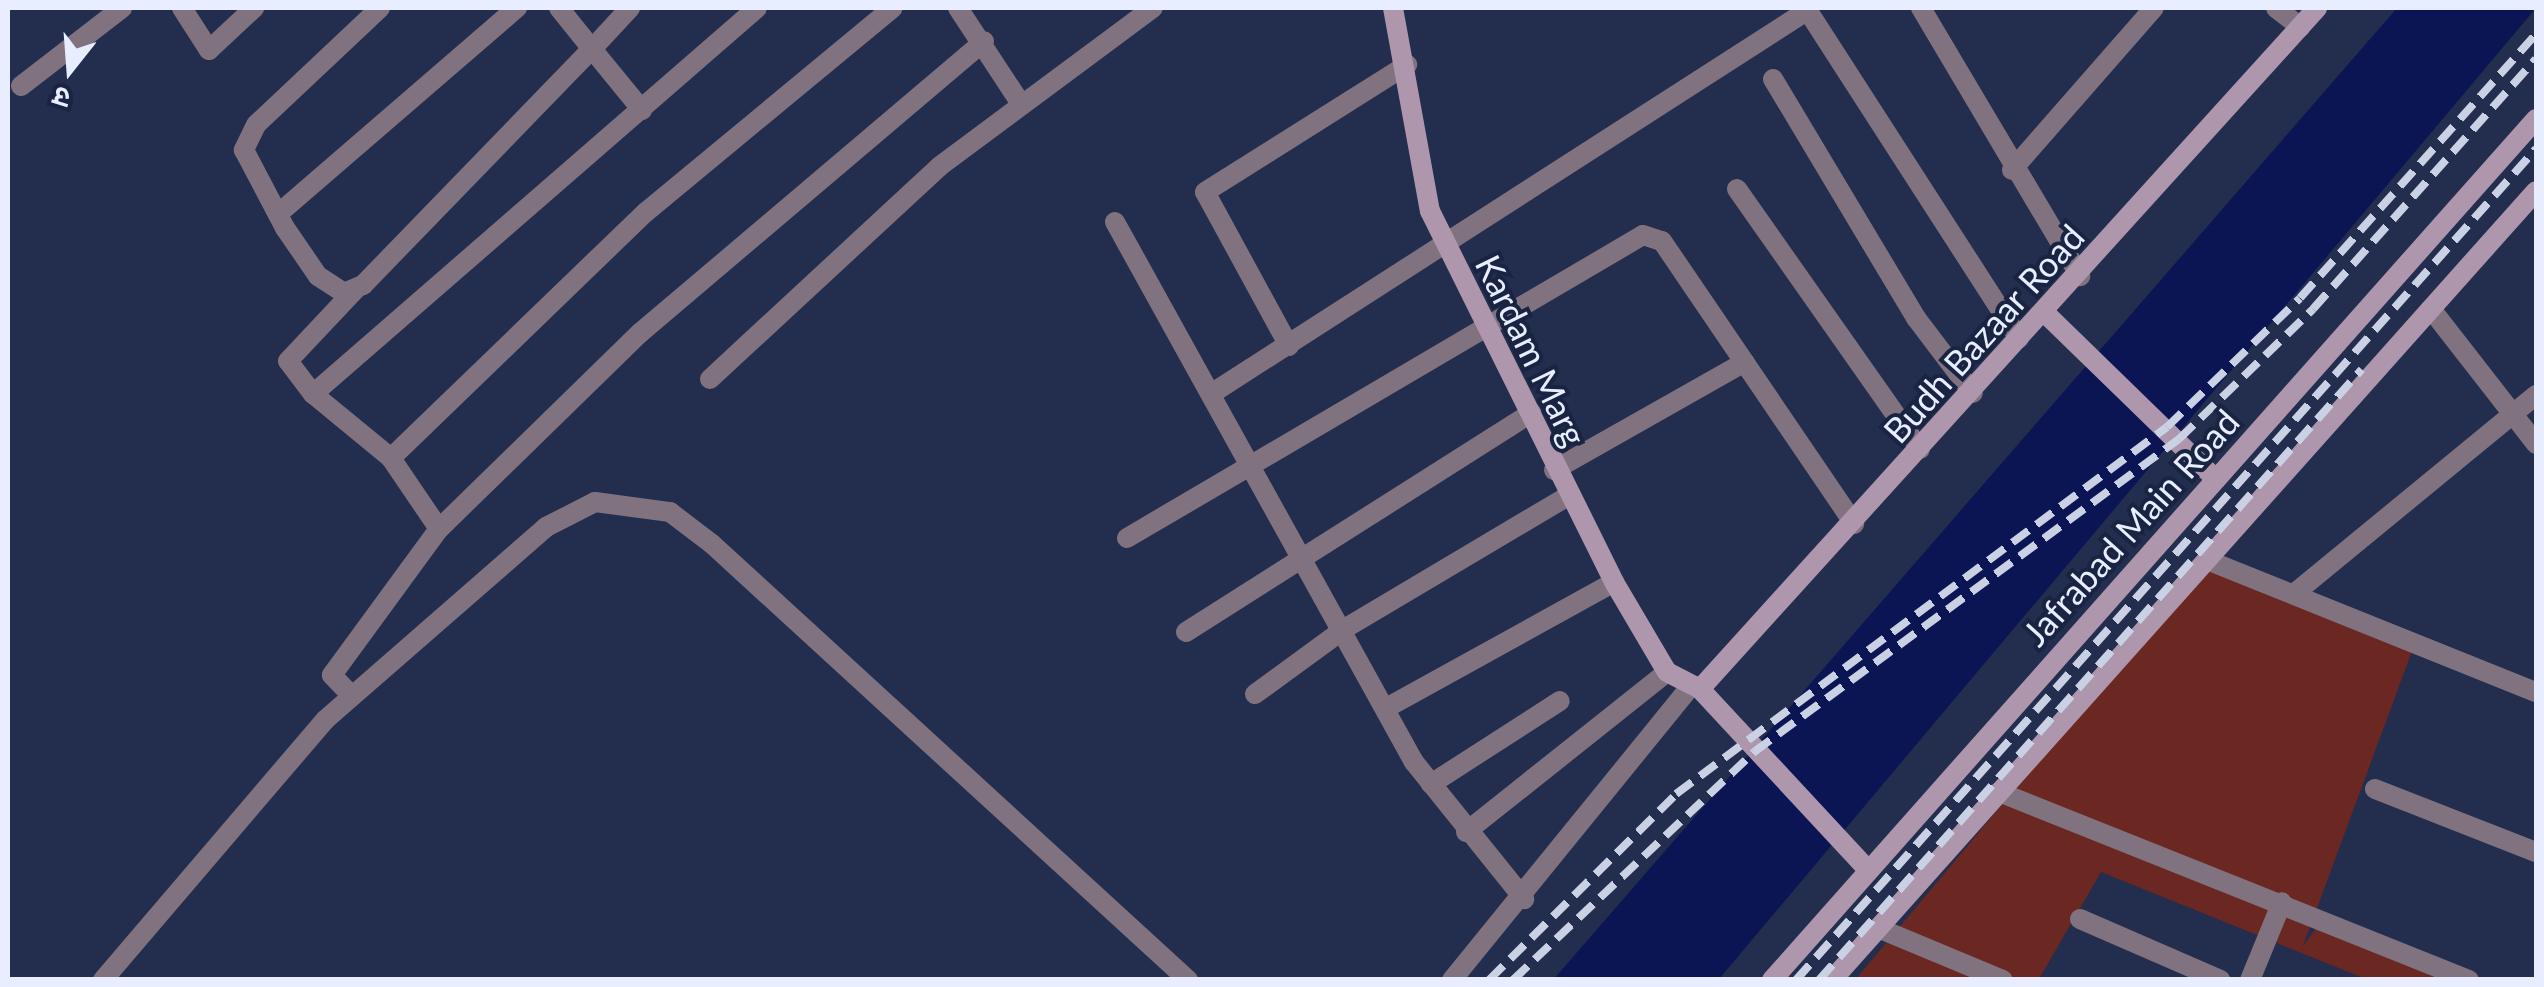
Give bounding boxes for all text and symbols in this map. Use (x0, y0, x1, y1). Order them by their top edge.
north arrow (20, 20, 120, 120)
text: उ (48, 80, 74, 117)
street label: Budh Bazaar Road (1874, 215, 2092, 451)
street label: Kardam Marg (1468, 248, 1596, 452)
street label: Jafrabad Main Road (2013, 400, 2247, 654)

